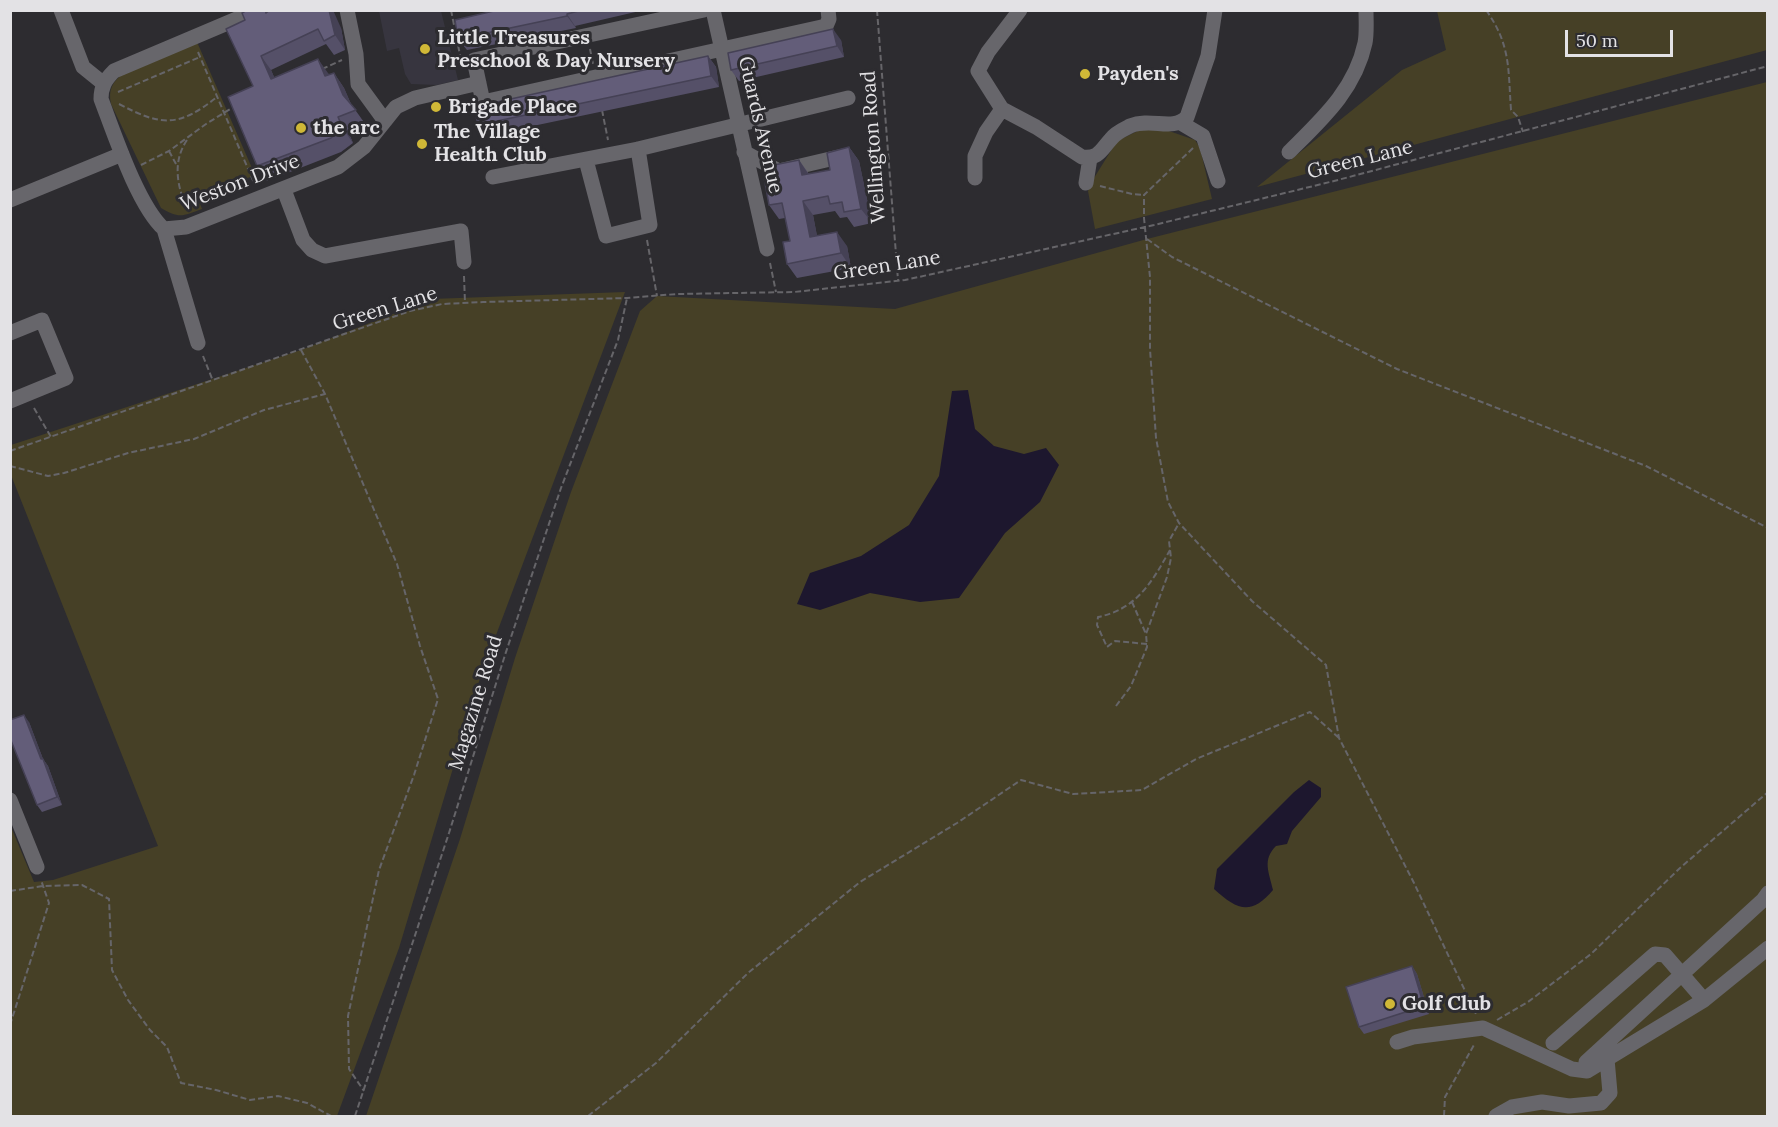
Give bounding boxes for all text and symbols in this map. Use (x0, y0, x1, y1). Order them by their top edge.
scale bar (1568, 18, 1676, 56)
place label: Little Treasures Preschool & Day Nursery (437, 26, 675, 73)
text: 50 m (1576, 29, 1618, 52)
marker: Little Treasures Preschool & Day Nursery (418, 42, 432, 56)
street label: Guards Avenue (733, 54, 787, 196)
place label: Payden's (1097, 62, 1179, 86)
marker: Payden's (1078, 67, 1092, 81)
street label: Wellington Road (857, 70, 891, 224)
place label: Brigade Place (448, 95, 577, 119)
marker: Brigade Place (429, 100, 443, 114)
place label: the arc (313, 116, 380, 140)
place label: The Village Health Club (434, 120, 547, 167)
marker: the arc (294, 121, 308, 135)
street label: Green Lane (1305, 135, 1415, 185)
marker: The Village Health Club (415, 137, 429, 151)
street label: Weston Drive (177, 149, 303, 217)
street label: Green Lane (832, 246, 942, 286)
street label: Green Lane (330, 282, 440, 336)
street label: Magazine Road (444, 632, 508, 774)
place label: Golf Club (1402, 992, 1491, 1016)
marker: Golf Club (1383, 997, 1397, 1011)

